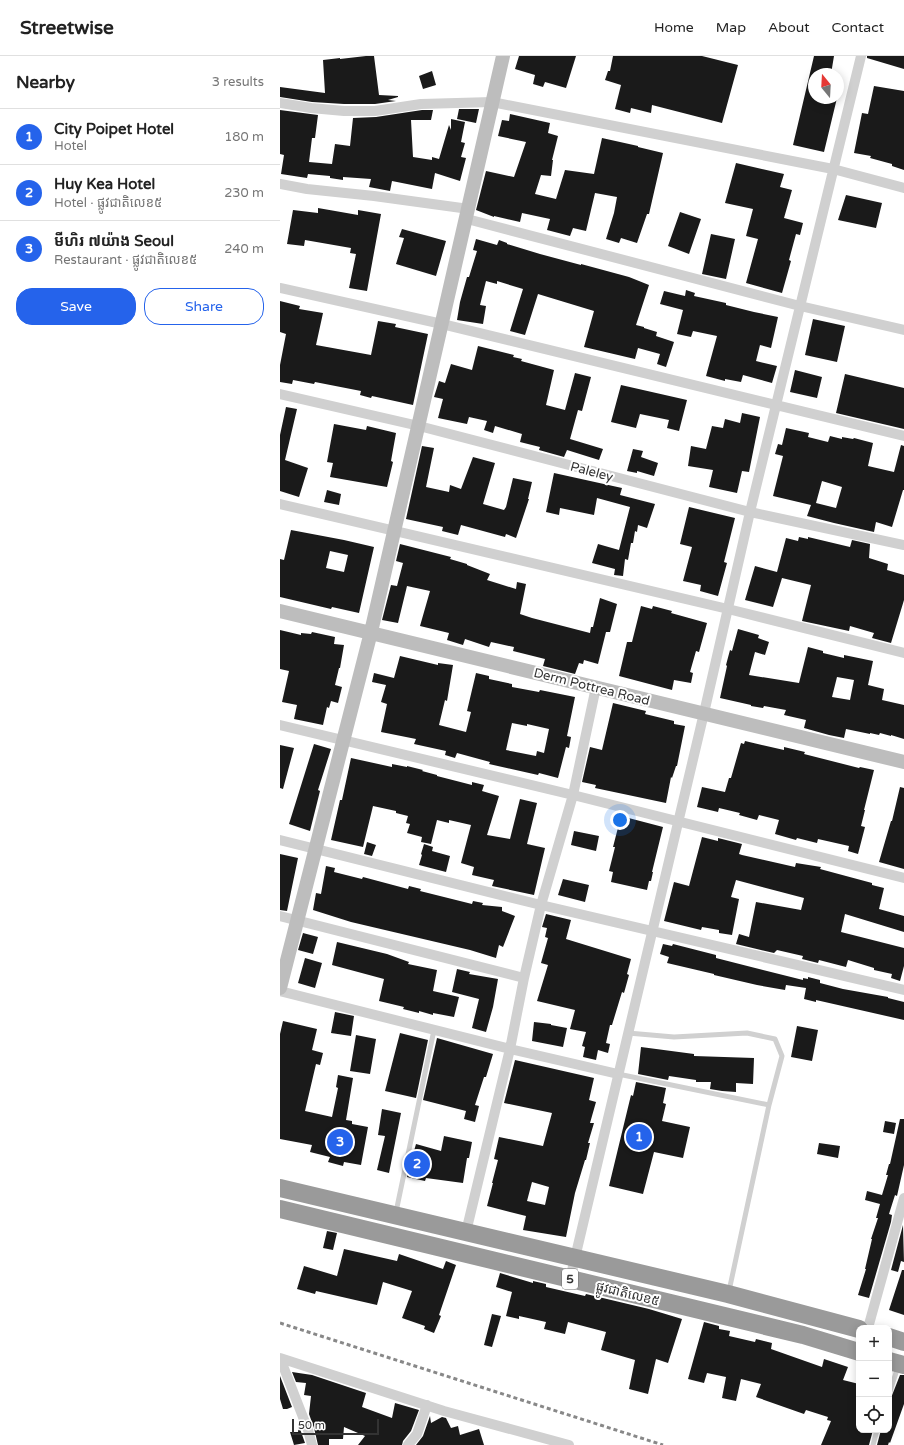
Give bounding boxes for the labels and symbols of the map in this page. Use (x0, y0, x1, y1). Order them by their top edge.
north arrow (808, 68, 844, 104)
street label: Paleley (569, 459, 615, 485)
street label: Derm Pottrea Road (532, 665, 651, 709)
your location (610, 810, 630, 830)
pin: 1 (626, 1122, 652, 1152)
pin: 3 (327, 1127, 353, 1157)
pin: 2 (404, 1149, 430, 1179)
road number: 5 (562, 1269, 578, 1289)
street label: ផ្លូវជាតិលេខ៥ (594, 1278, 661, 1312)
scale bar (292, 1417, 379, 1436)

